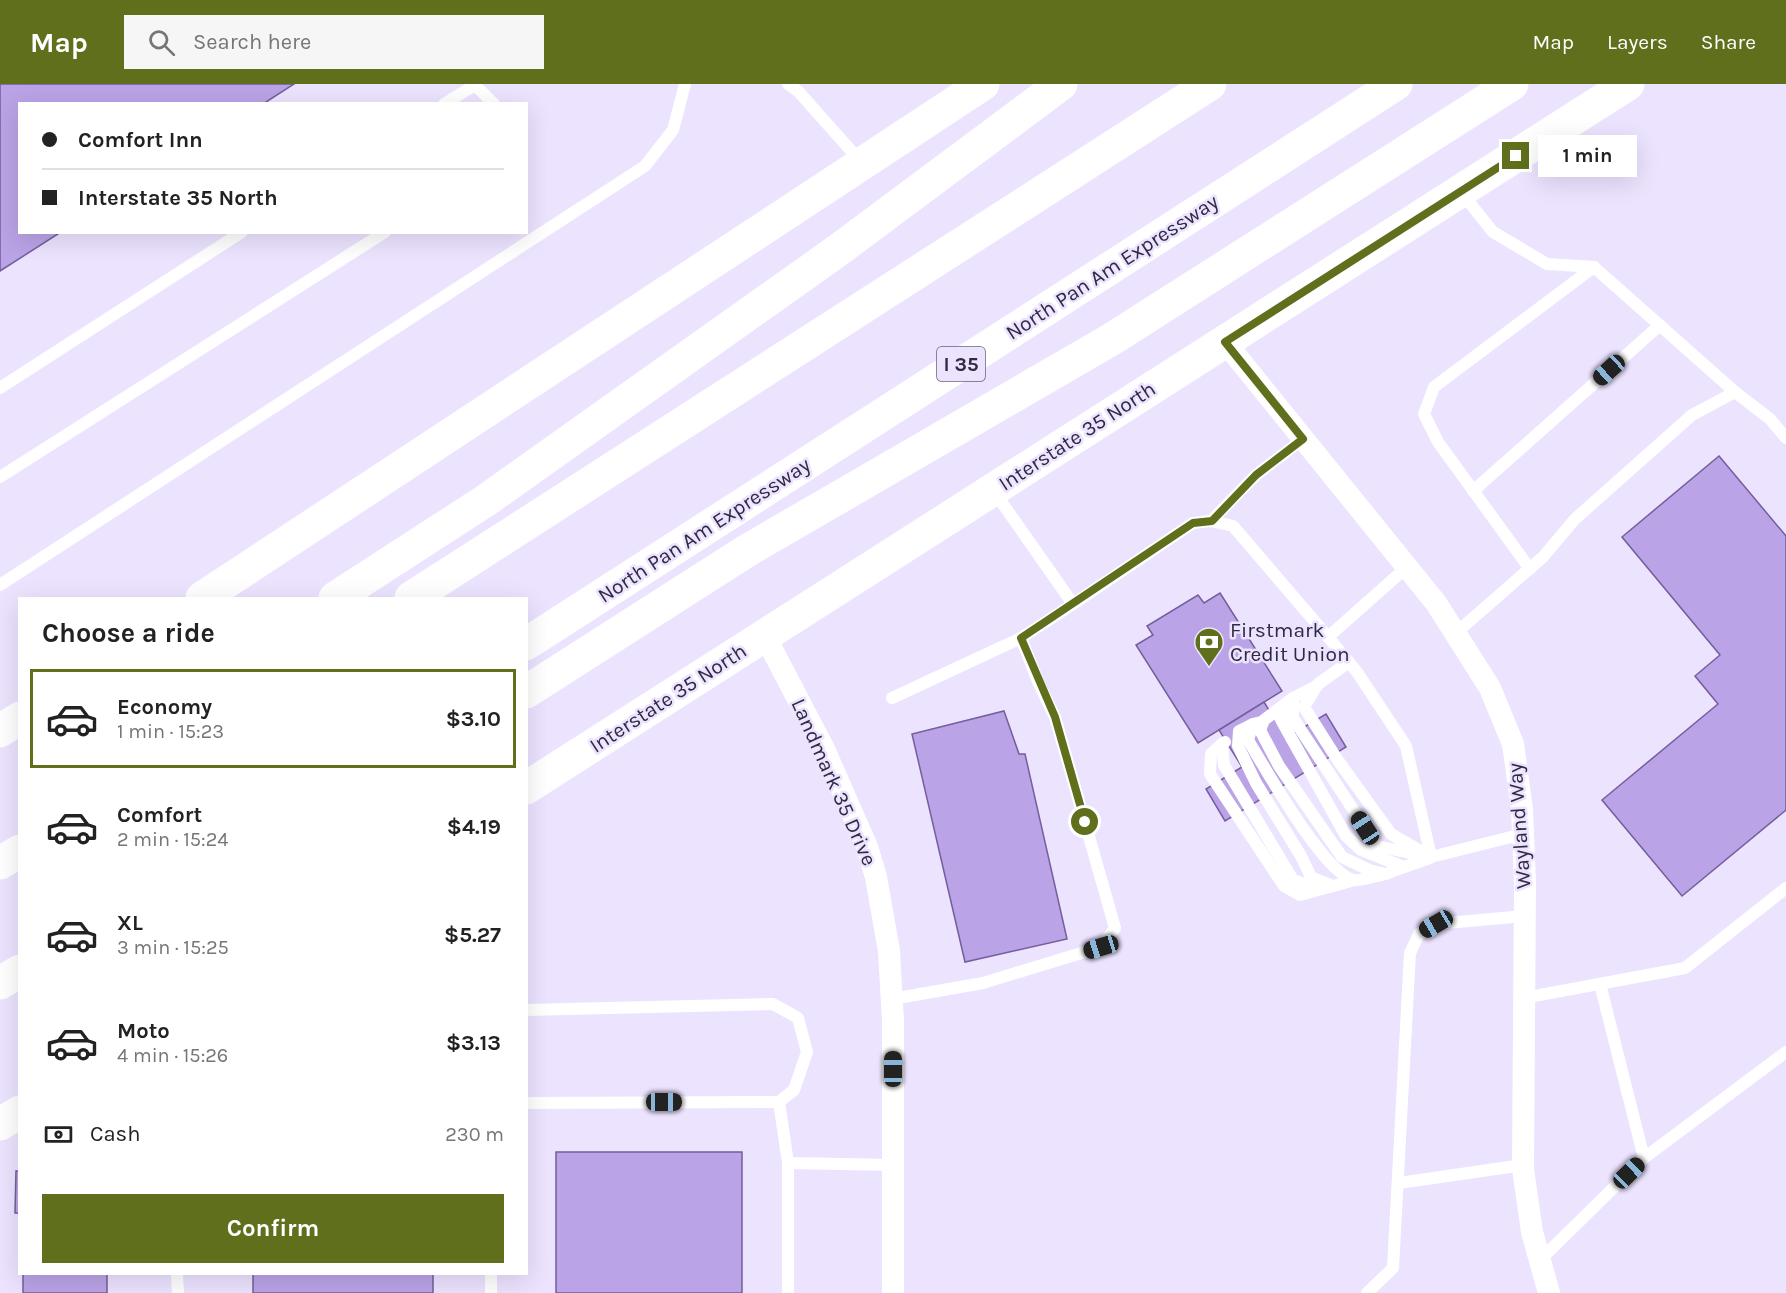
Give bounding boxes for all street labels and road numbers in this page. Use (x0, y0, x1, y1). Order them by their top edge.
street label: North Pan Am Expressway (1001, 189, 1223, 345)
road number: I 35 (937, 347, 985, 381)
street label: Interstate 35 North (994, 376, 1160, 496)
street label: North Pan Am Expressway (593, 452, 815, 608)
street label: Interstate 35 North (585, 638, 751, 758)
street label: Landmark 35 Drive (786, 695, 882, 869)
street label: Wayland Way (1503, 762, 1535, 890)

